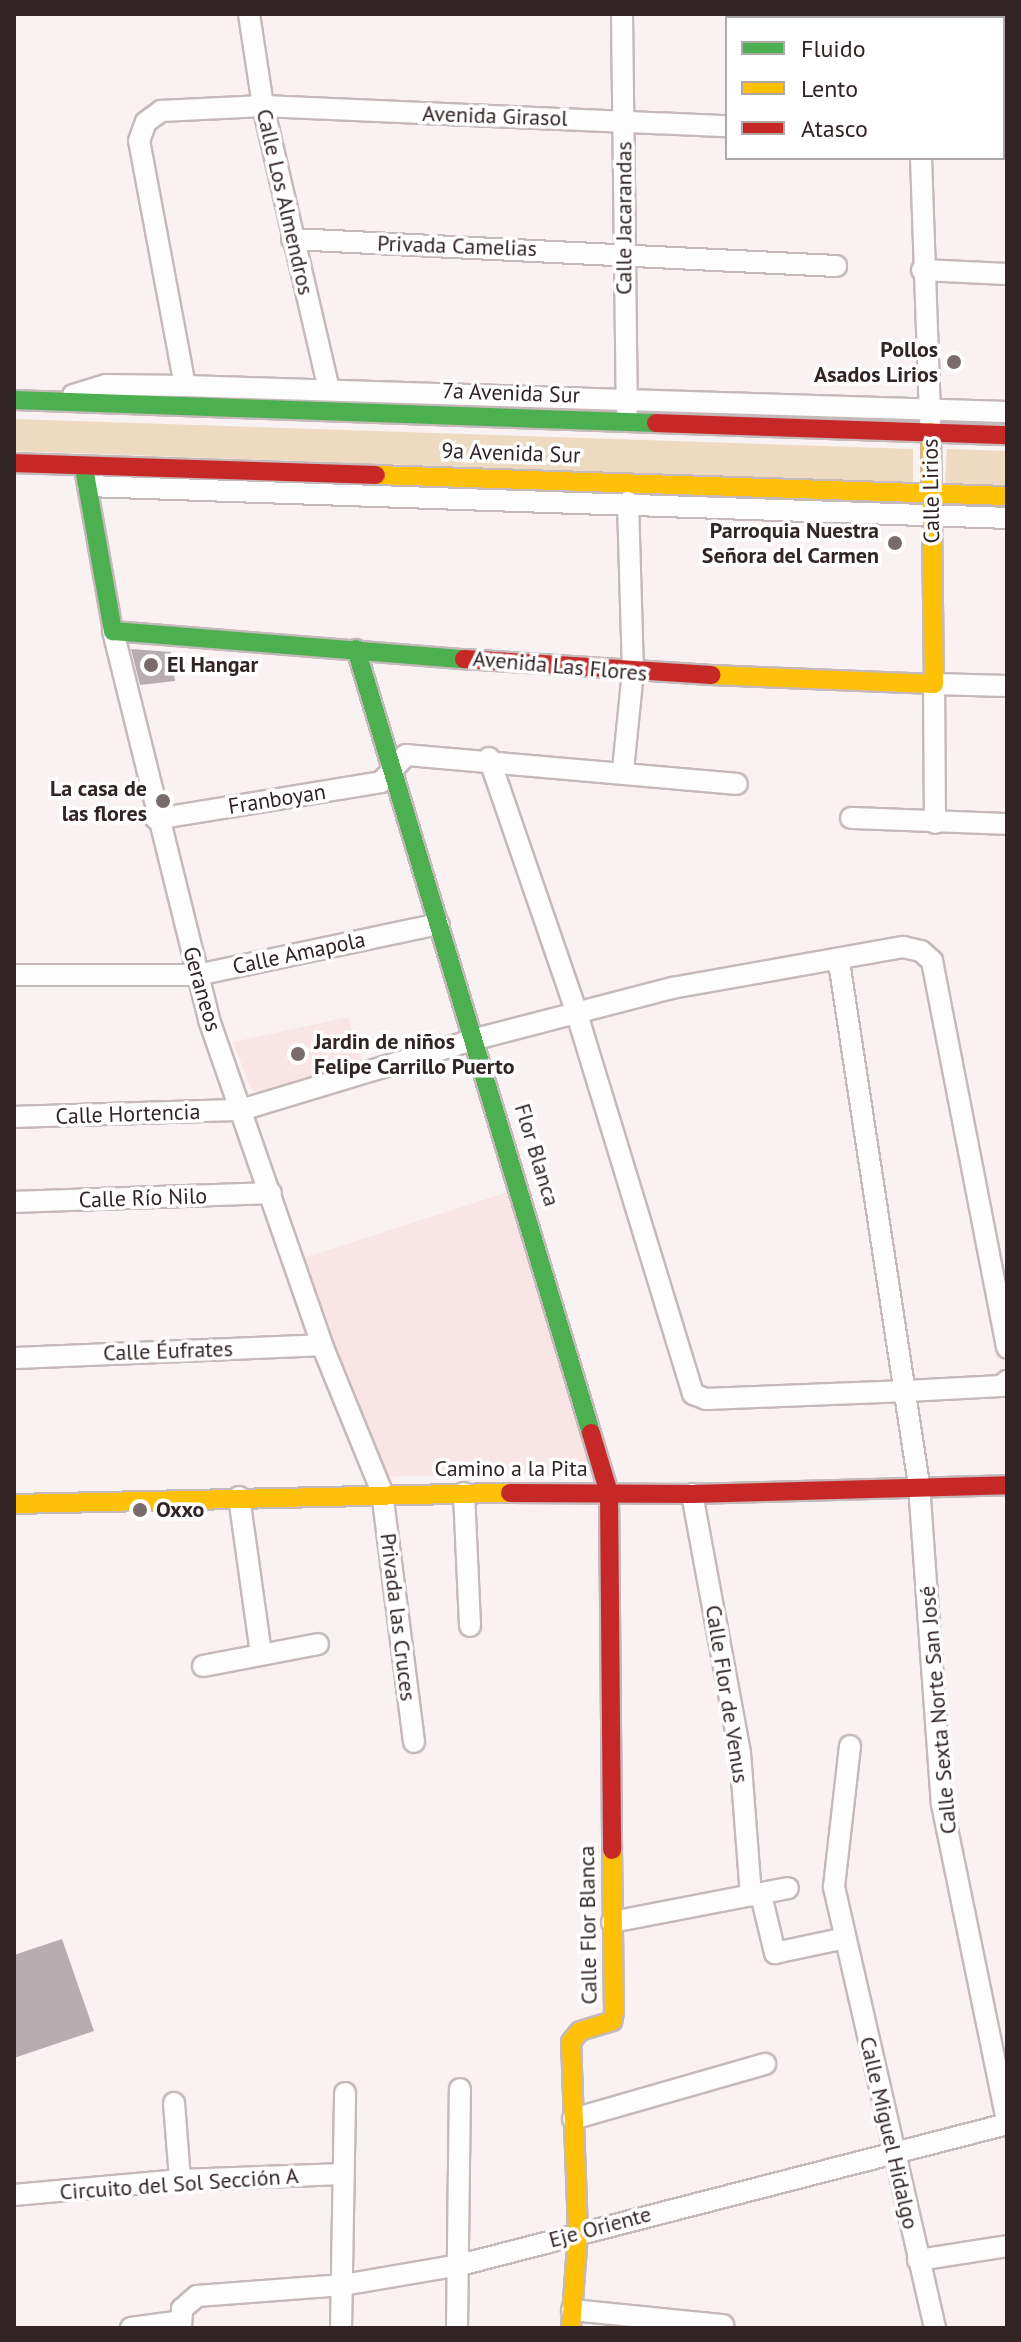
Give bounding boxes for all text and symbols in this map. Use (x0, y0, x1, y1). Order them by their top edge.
legend (725, 16, 1005, 160)
text: Fluido (801, 33, 866, 64)
text: Lento (801, 73, 858, 104)
street label: Avenida Girasol (422, 100, 568, 132)
street label: Calle Los Almendros (251, 106, 319, 298)
text: Atasco (801, 113, 868, 144)
street label: Calle Jacarandas (611, 141, 637, 295)
street label: Privada Camelias (377, 230, 537, 262)
place label: Pollos Asados Lirios (814, 336, 938, 388)
marker: Pollos Asados Lirios (945, 353, 963, 371)
street label: 7a Avenida Sur (441, 377, 581, 409)
street label: 9a Avenida Sur (441, 437, 581, 469)
street label: Calle Lirios (917, 438, 945, 544)
place label: Parroquia Nuestra Señora del Carmen (702, 517, 879, 568)
marker: Parroquia Nuestra Señora del Carmen (886, 534, 904, 552)
street label: Avenida Las Flores (472, 645, 648, 687)
place label: El Hangar (167, 652, 258, 678)
marker: El Hangar (142, 656, 160, 674)
place label: La casa de las flores (50, 775, 147, 826)
street label: Franboyan (226, 778, 328, 820)
marker: La casa de las flores (154, 792, 172, 810)
street label: Calle Amapola (230, 926, 368, 980)
street label: Geraneos (177, 944, 227, 1034)
place label: Jardin de niños Felipe Carrillo Puerto (314, 1028, 515, 1080)
marker: Jardin de niños Felipe Carrillo Puerto (289, 1045, 307, 1063)
street label: Calle Hortencia (55, 1098, 201, 1130)
street label: Flor Blanca (509, 1100, 565, 1210)
street label: Calle Río Nilo (78, 1183, 208, 1213)
street label: Calle Éufrates (103, 1336, 233, 1366)
street label: Camino a la Pita (434, 1456, 588, 1482)
place label: Oxxo (156, 1497, 204, 1523)
marker: Oxxo (131, 1501, 149, 1519)
street label: Privada las Cruces (375, 1532, 421, 1702)
street label: Calle Sexta Norte San José (914, 1585, 962, 1835)
street label: Calle Flor de Venus (700, 1603, 754, 1785)
street label: Calle Flor Blanca (573, 1845, 603, 2005)
street label: Calle Miguel Hidalgo (854, 2034, 924, 2232)
street label: Circuito del Sol Sección A (58, 2162, 300, 2206)
street label: Eje Oriente (546, 2201, 654, 2253)

